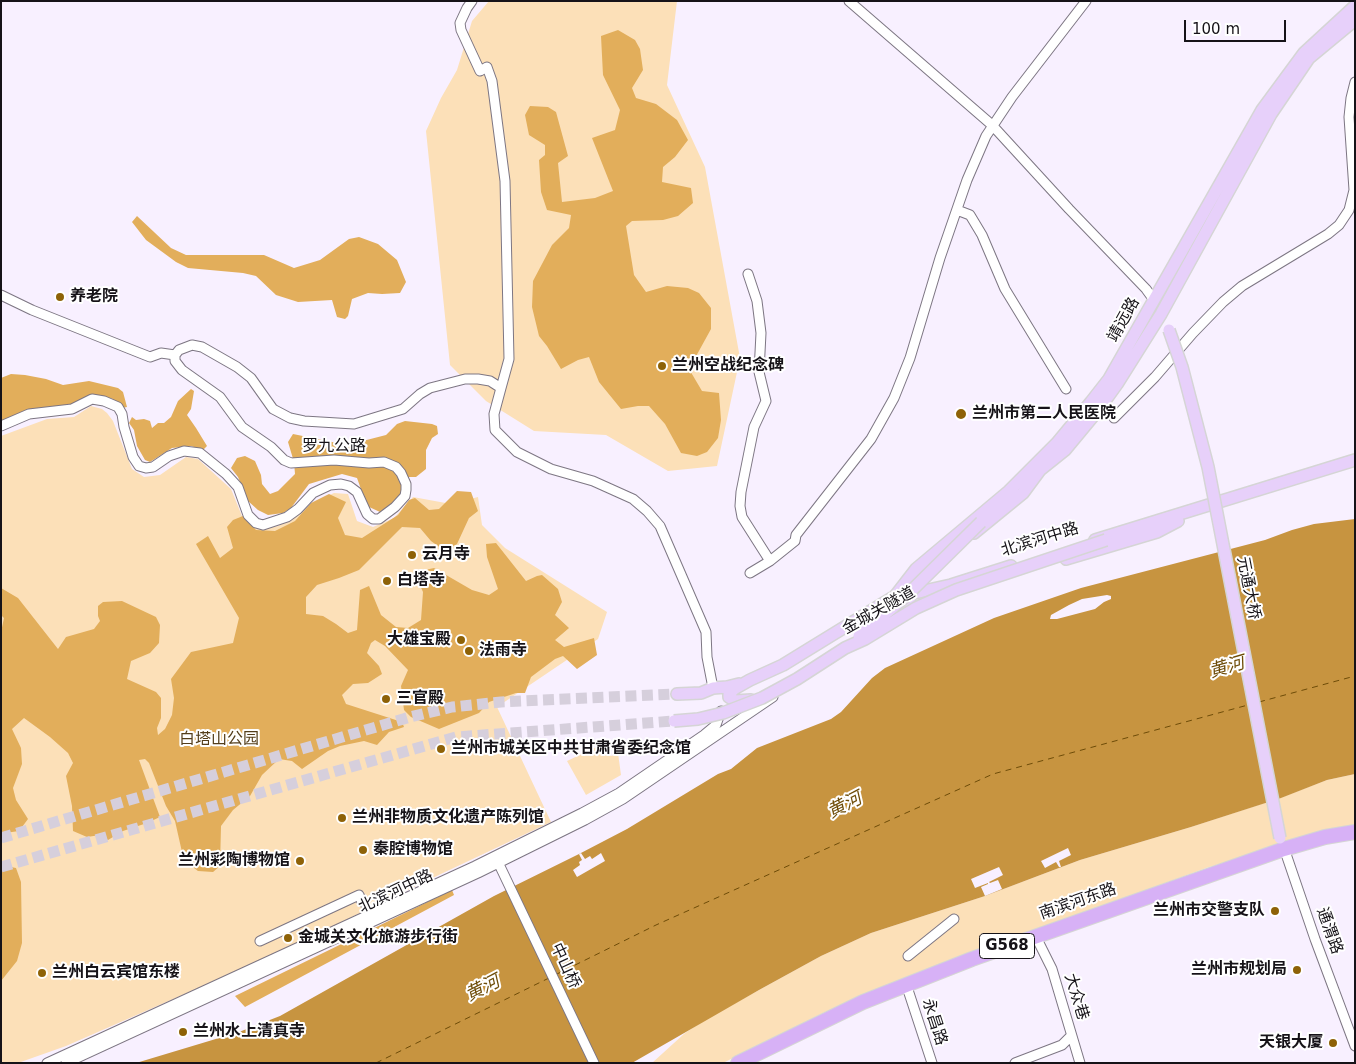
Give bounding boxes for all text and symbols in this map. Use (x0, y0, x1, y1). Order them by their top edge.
scale bar (1186, 10, 1288, 42)
text: 100 m (1192, 20, 1240, 38)
place label: 养老院 (70, 287, 118, 307)
marker: 养老院 (54, 291, 66, 303)
street label: 靖远路 (1104, 294, 1144, 346)
place label: 兰州空战纪念碑 (672, 356, 784, 376)
marker: 兰州空战纪念碑 (656, 360, 668, 372)
place label: 兰州市第二人民医院 (972, 404, 1116, 424)
marker: 兰州市第二人民医院 (954, 407, 968, 421)
street label: 罗九公路 (302, 437, 366, 457)
street label: 北滨河中路 (999, 519, 1081, 561)
place label: 云月寺 (422, 545, 470, 565)
marker: 云月寺 (406, 549, 418, 561)
street label: 元通大桥 (1232, 555, 1264, 621)
place label: 白塔寺 (397, 571, 445, 591)
marker: 白塔寺 (381, 575, 393, 587)
street label: 金城关隧道 (839, 583, 919, 639)
place label: 大雄宝殿 (387, 630, 451, 650)
marker: 大雄宝殿 (455, 634, 467, 646)
place label: 法雨寺 (479, 641, 527, 661)
marker: 法雨寺 (463, 645, 475, 657)
water label: 黄河 (1207, 653, 1247, 683)
place label: 三官殿 (396, 689, 444, 709)
marker: 三官殿 (380, 693, 392, 705)
park label: 白塔山公园 (179, 730, 259, 750)
place label: 兰州市城关区中共甘肃省委纪念馆 (451, 739, 691, 759)
marker: 兰州市城关区中共甘肃省委纪念馆 (435, 743, 447, 755)
water label: 黄河 (824, 788, 866, 824)
place label: 兰州非物质文化遗产陈列馆 (352, 808, 544, 828)
marker: 兰州非物质文化遗产陈列馆 (336, 812, 348, 824)
place label: 秦腔博物馆 (373, 840, 453, 860)
marker: 秦腔博物馆 (357, 844, 369, 856)
place label: 兰州彩陶博物馆 (178, 851, 290, 871)
marker: 兰州彩陶博物馆 (294, 855, 306, 867)
street label: 北滨河中路 (356, 866, 436, 918)
street label: 南滨河东路 (1037, 880, 1119, 924)
place label: 兰州市交警支队 (1153, 901, 1265, 921)
marker: 兰州市交警支队 (1269, 905, 1281, 917)
street label: 通渭路 (1312, 905, 1346, 957)
place label: 金城关文化旅游步行街 (298, 928, 458, 948)
marker: 金城关文化旅游步行街 (282, 932, 294, 944)
road number: G568 (980, 934, 1034, 958)
street label: 中山桥 (546, 940, 584, 992)
place label: 兰州市规划局 (1191, 960, 1287, 980)
place label: 兰州白云宾馆东楼 (52, 963, 180, 983)
marker: 兰州市规划局 (1291, 964, 1303, 976)
marker: 兰州白云宾馆东楼 (36, 967, 48, 979)
water label: 黄河 (462, 971, 504, 1007)
street label: 大众巷 (1060, 971, 1092, 1023)
street label: 永昌路 (917, 996, 951, 1048)
place label: 兰州水上清真寺 (193, 1022, 305, 1042)
marker: 兰州水上清真寺 (177, 1026, 189, 1038)
place label: 天银大厦 (1259, 1033, 1323, 1053)
marker: 天银大厦 (1327, 1037, 1339, 1049)

